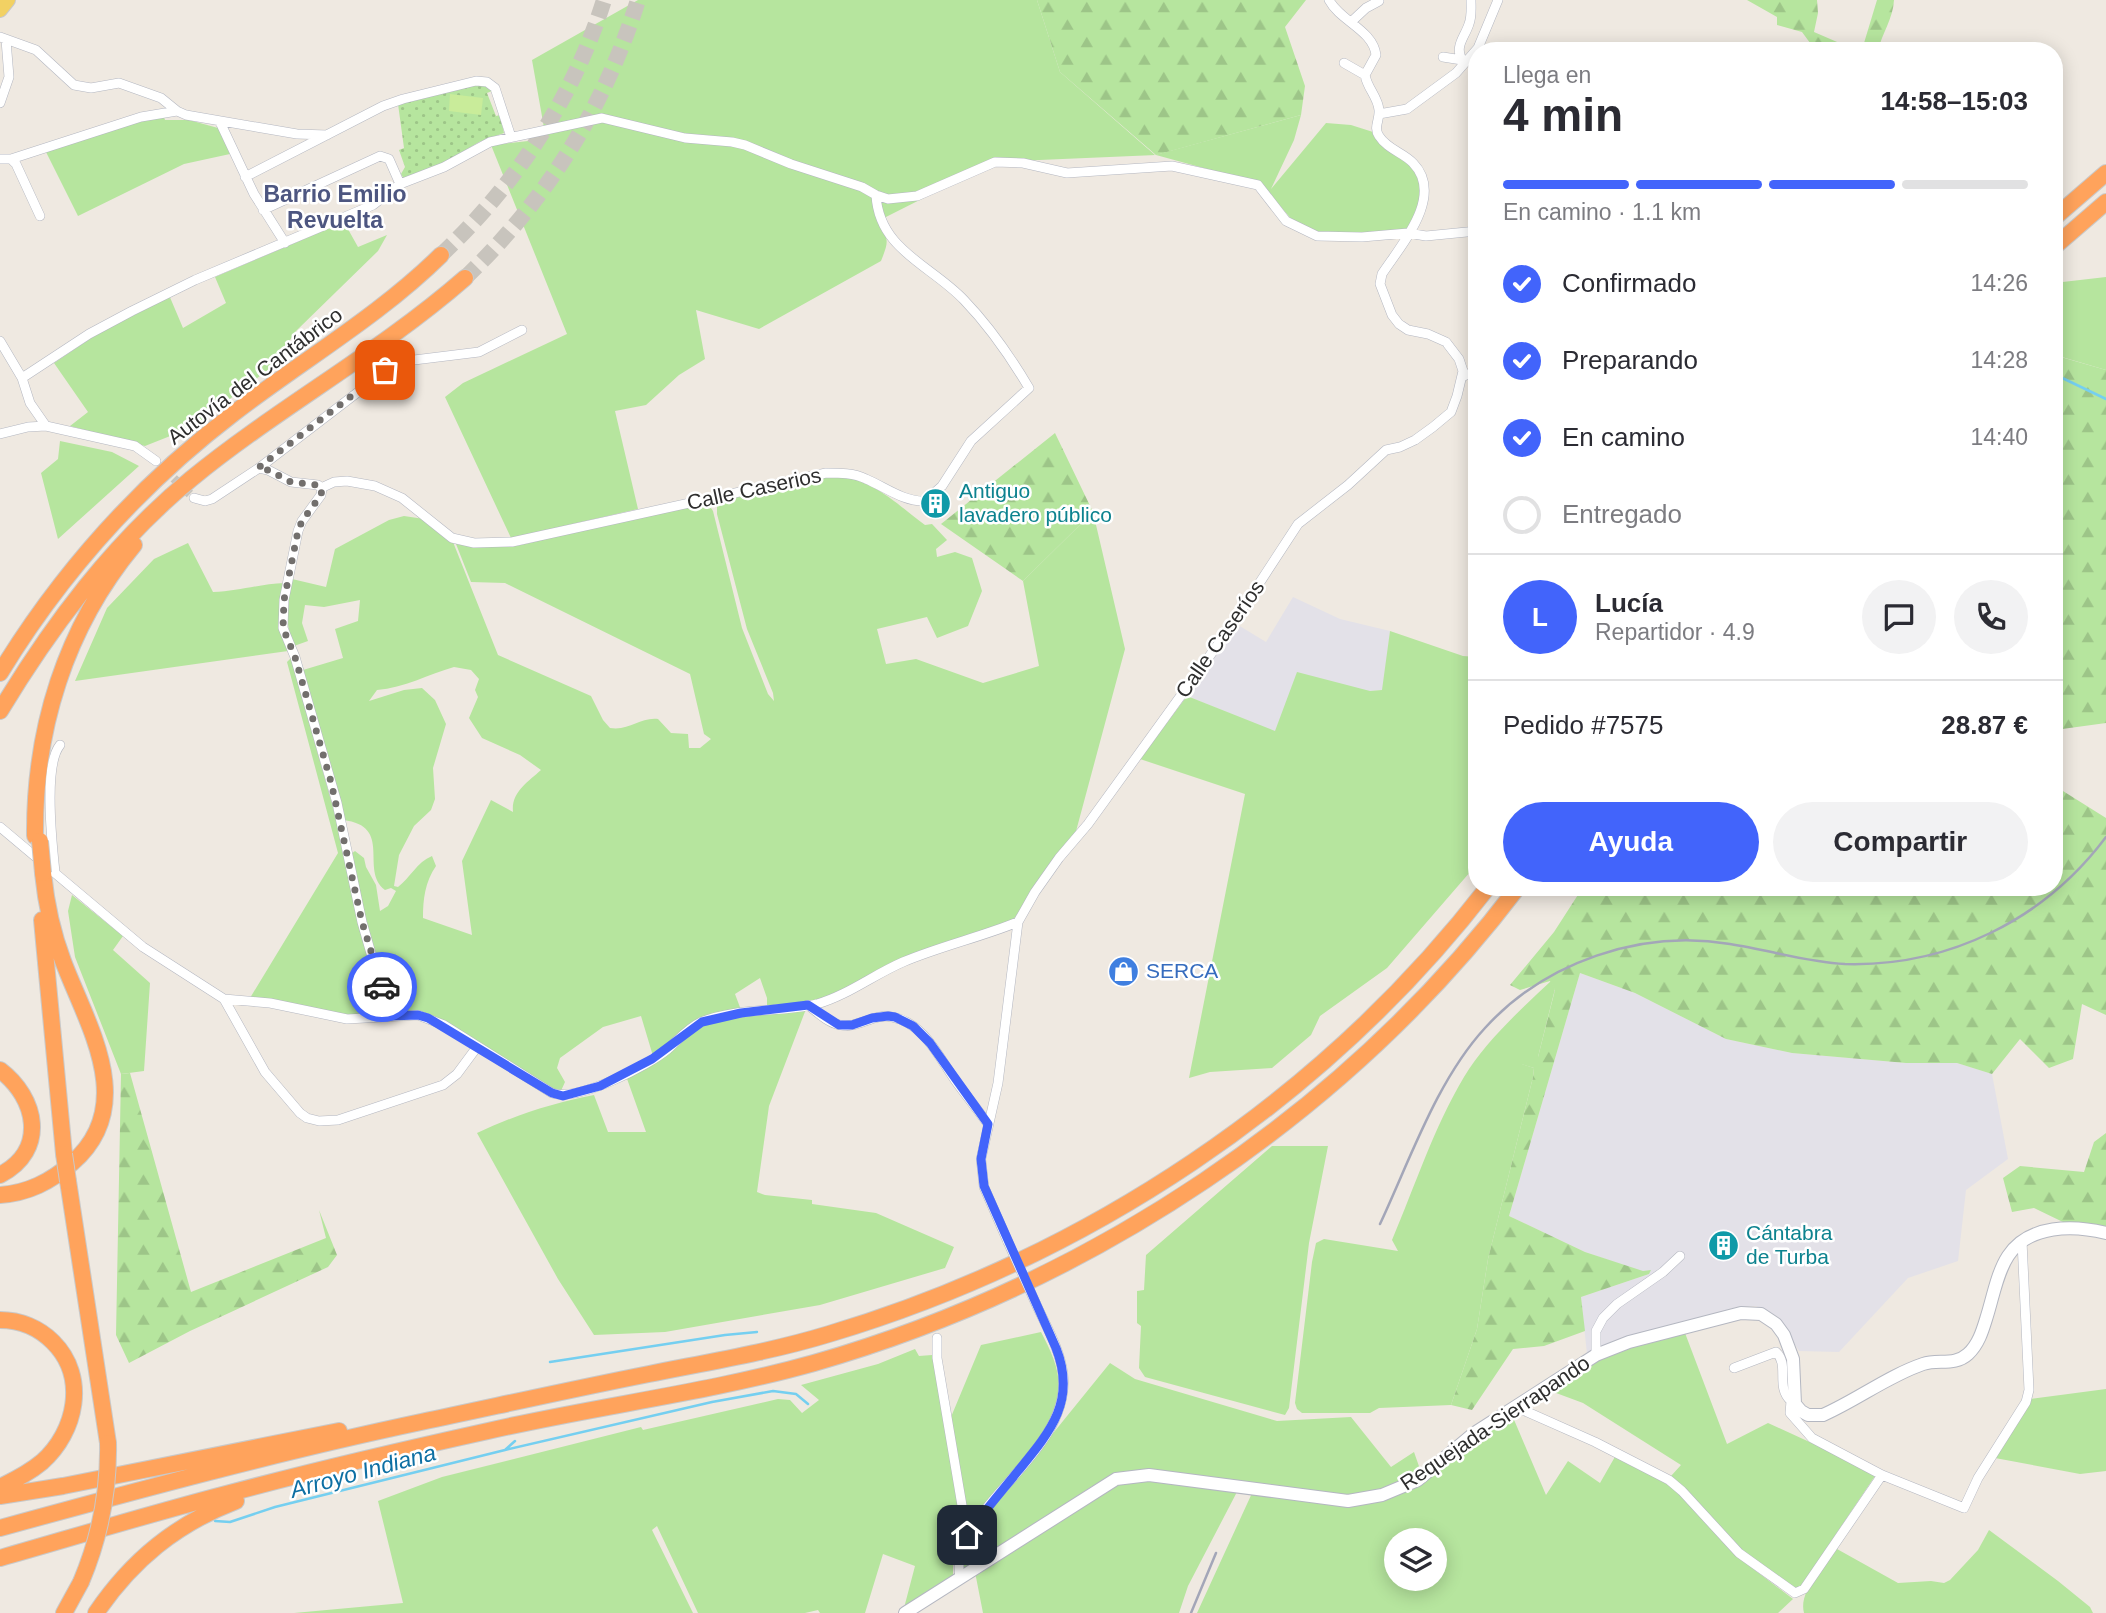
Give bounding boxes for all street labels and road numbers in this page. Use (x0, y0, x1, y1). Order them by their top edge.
street label: Autovía del Cantábrico (163, 302, 346, 449)
street label: Calle Caserios (685, 463, 823, 514)
street label: Calle Caseríos (1171, 576, 1269, 702)
street label: Requejada-Sierrapando (1396, 1351, 1594, 1494)

